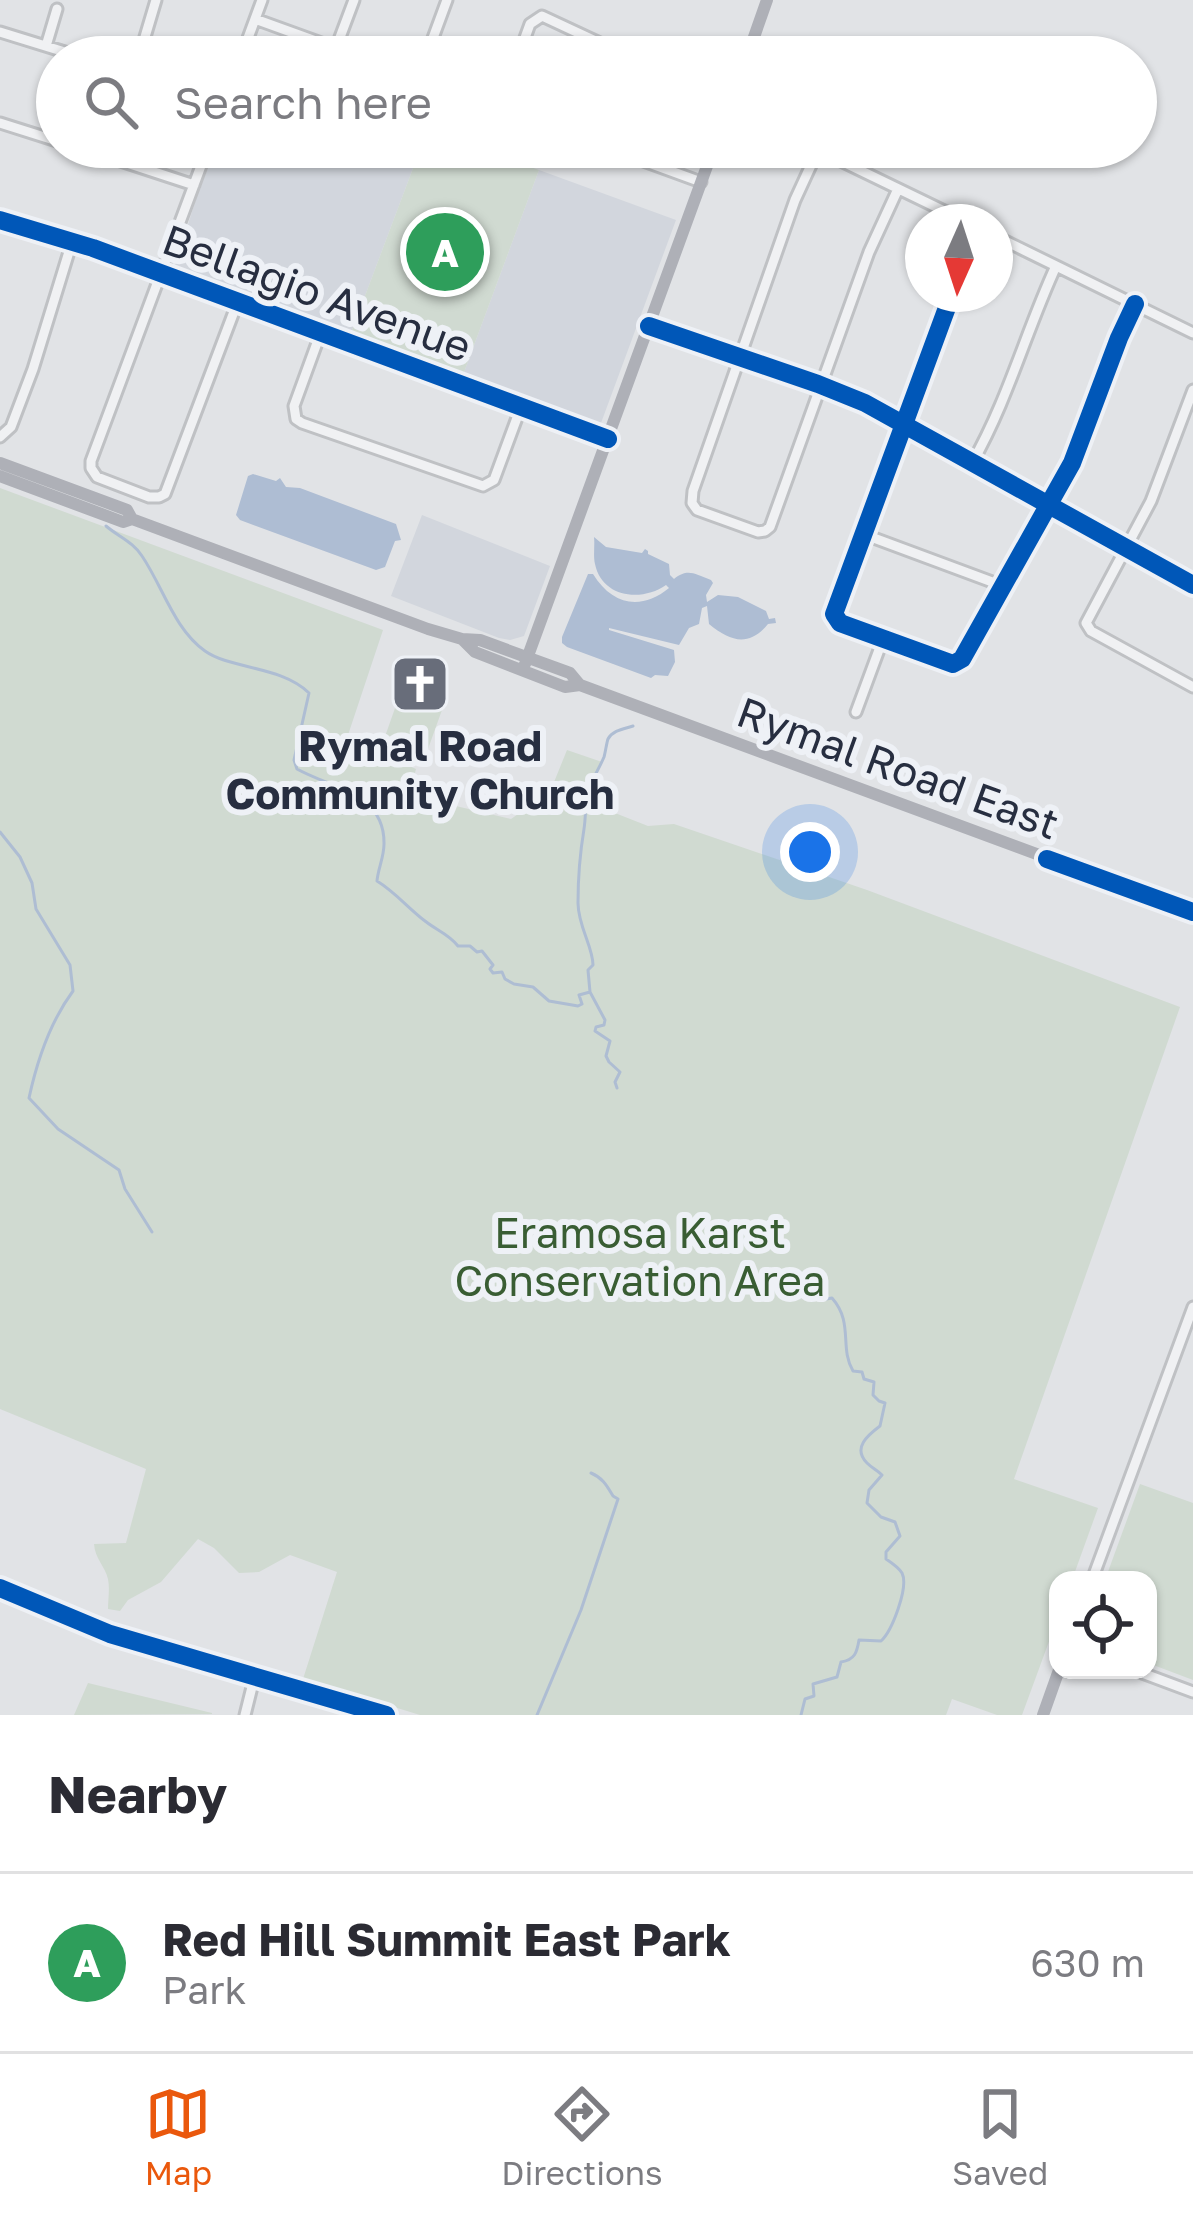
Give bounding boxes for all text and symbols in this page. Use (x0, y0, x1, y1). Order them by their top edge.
search box (36, 36, 1157, 168)
icon: search (78, 69, 144, 135)
text: Search here (174, 75, 432, 129)
north arrow (905, 204, 1013, 312)
pin: A (406, 207, 484, 297)
street label: Bellagio Avenue (156, 214, 478, 372)
church icon: Rymal Road Community Church (389, 653, 451, 715)
street label: Rymal Road East (731, 686, 1066, 848)
place label: Rymal Road Community Church (226, 720, 614, 818)
your location (780, 822, 840, 882)
park label: Eramosa Karst Conservation Area (454, 1207, 826, 1305)
map controls (1049, 1571, 1157, 1679)
button: locate (1049, 1571, 1157, 1679)
text: Nearby (48, 1763, 227, 1824)
text: Red Hill Summit East Park (162, 1912, 731, 1966)
text: A (73, 1939, 101, 1986)
text: 630 m (1030, 1939, 1145, 1986)
text: Park (162, 1966, 246, 2013)
tab: Map (145, 2081, 212, 2192)
tab: Directions (501, 2081, 663, 2192)
tab: Saved (952, 2081, 1048, 2192)

